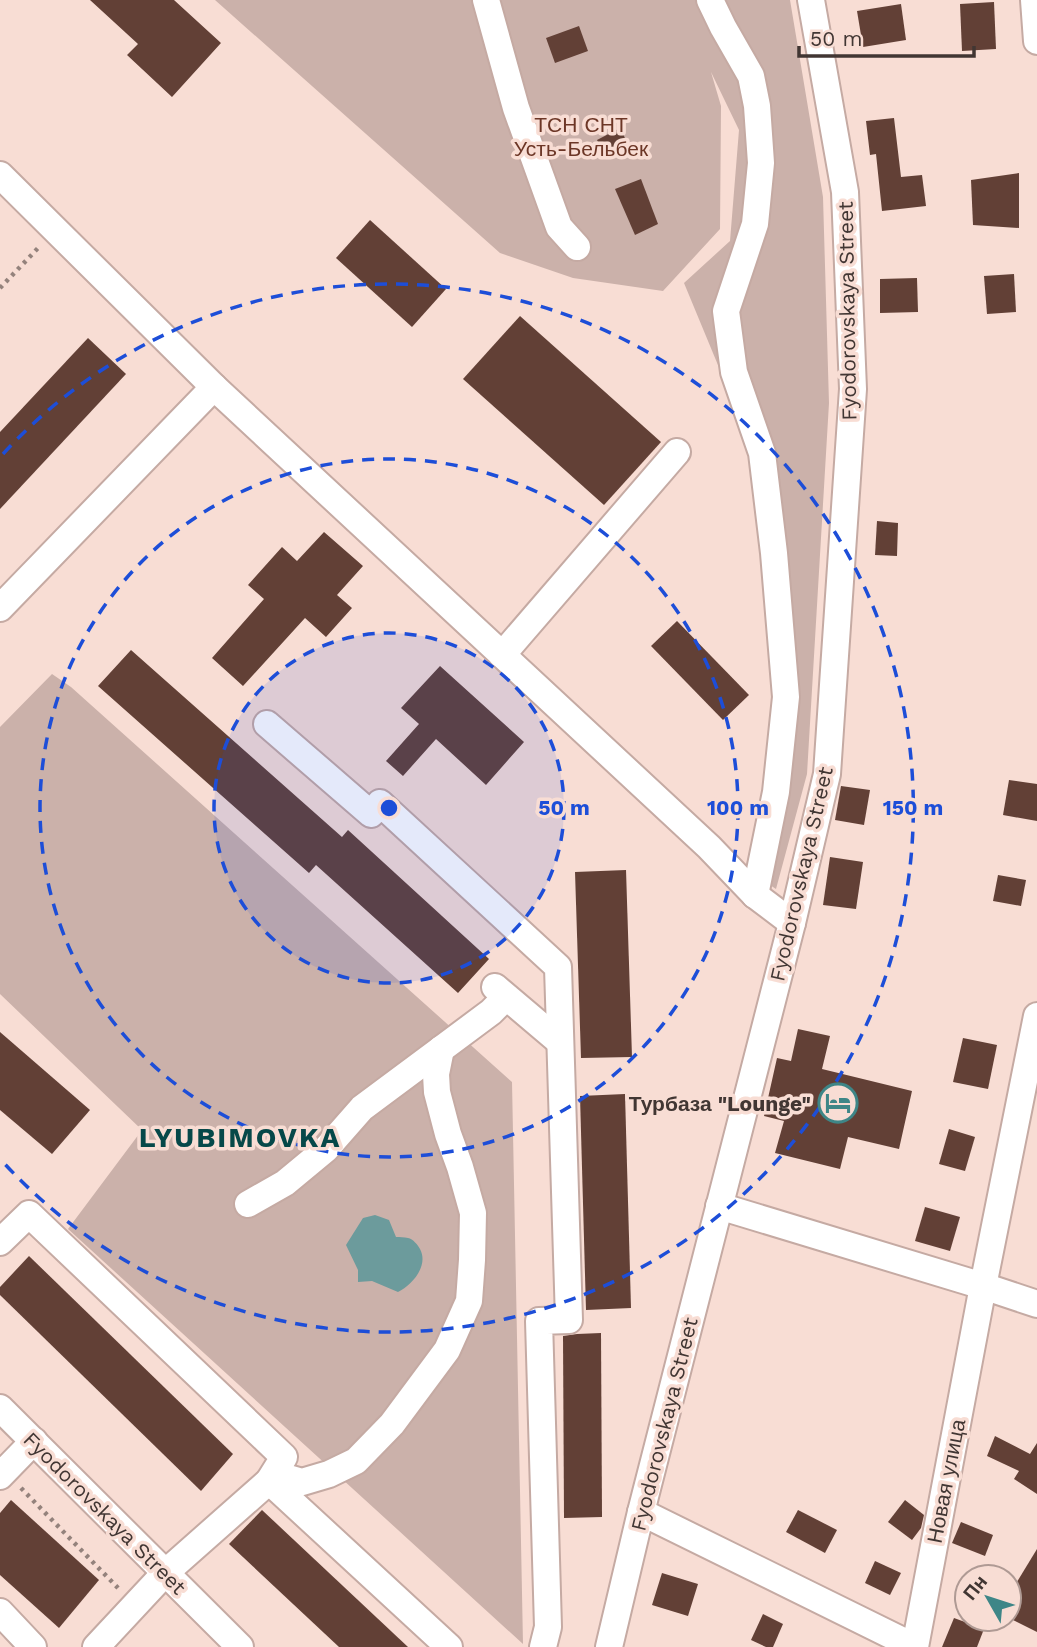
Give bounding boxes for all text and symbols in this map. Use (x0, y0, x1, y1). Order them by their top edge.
scale bar (799, 14, 974, 58)
text: 50 m (810, 26, 862, 51)
park label: ТСН СНТ Усть-Бельбек (514, 112, 649, 161)
street label: Fyodorovskaya Street (833, 201, 861, 421)
street label: Fyodorovskaya Street (764, 764, 838, 984)
text: 50 m (538, 795, 590, 820)
text: 100 m (707, 795, 769, 820)
text: 150 m (883, 795, 943, 820)
centre of rings (377, 796, 401, 820)
hotel icon: Турбаза "Lounge" (817, 1082, 859, 1124)
place label: Турбаза "Lounge" (629, 1091, 811, 1116)
district label: LYUBIMOVKA (139, 1121, 341, 1154)
street label: Fyodorovskaya Street (625, 1314, 703, 1533)
street label: Новая улица (922, 1417, 970, 1545)
street label: Fyodorovskaya Street (19, 1427, 192, 1600)
north arrow (953, 1563, 1023, 1633)
text: Пн (958, 1571, 992, 1605)

